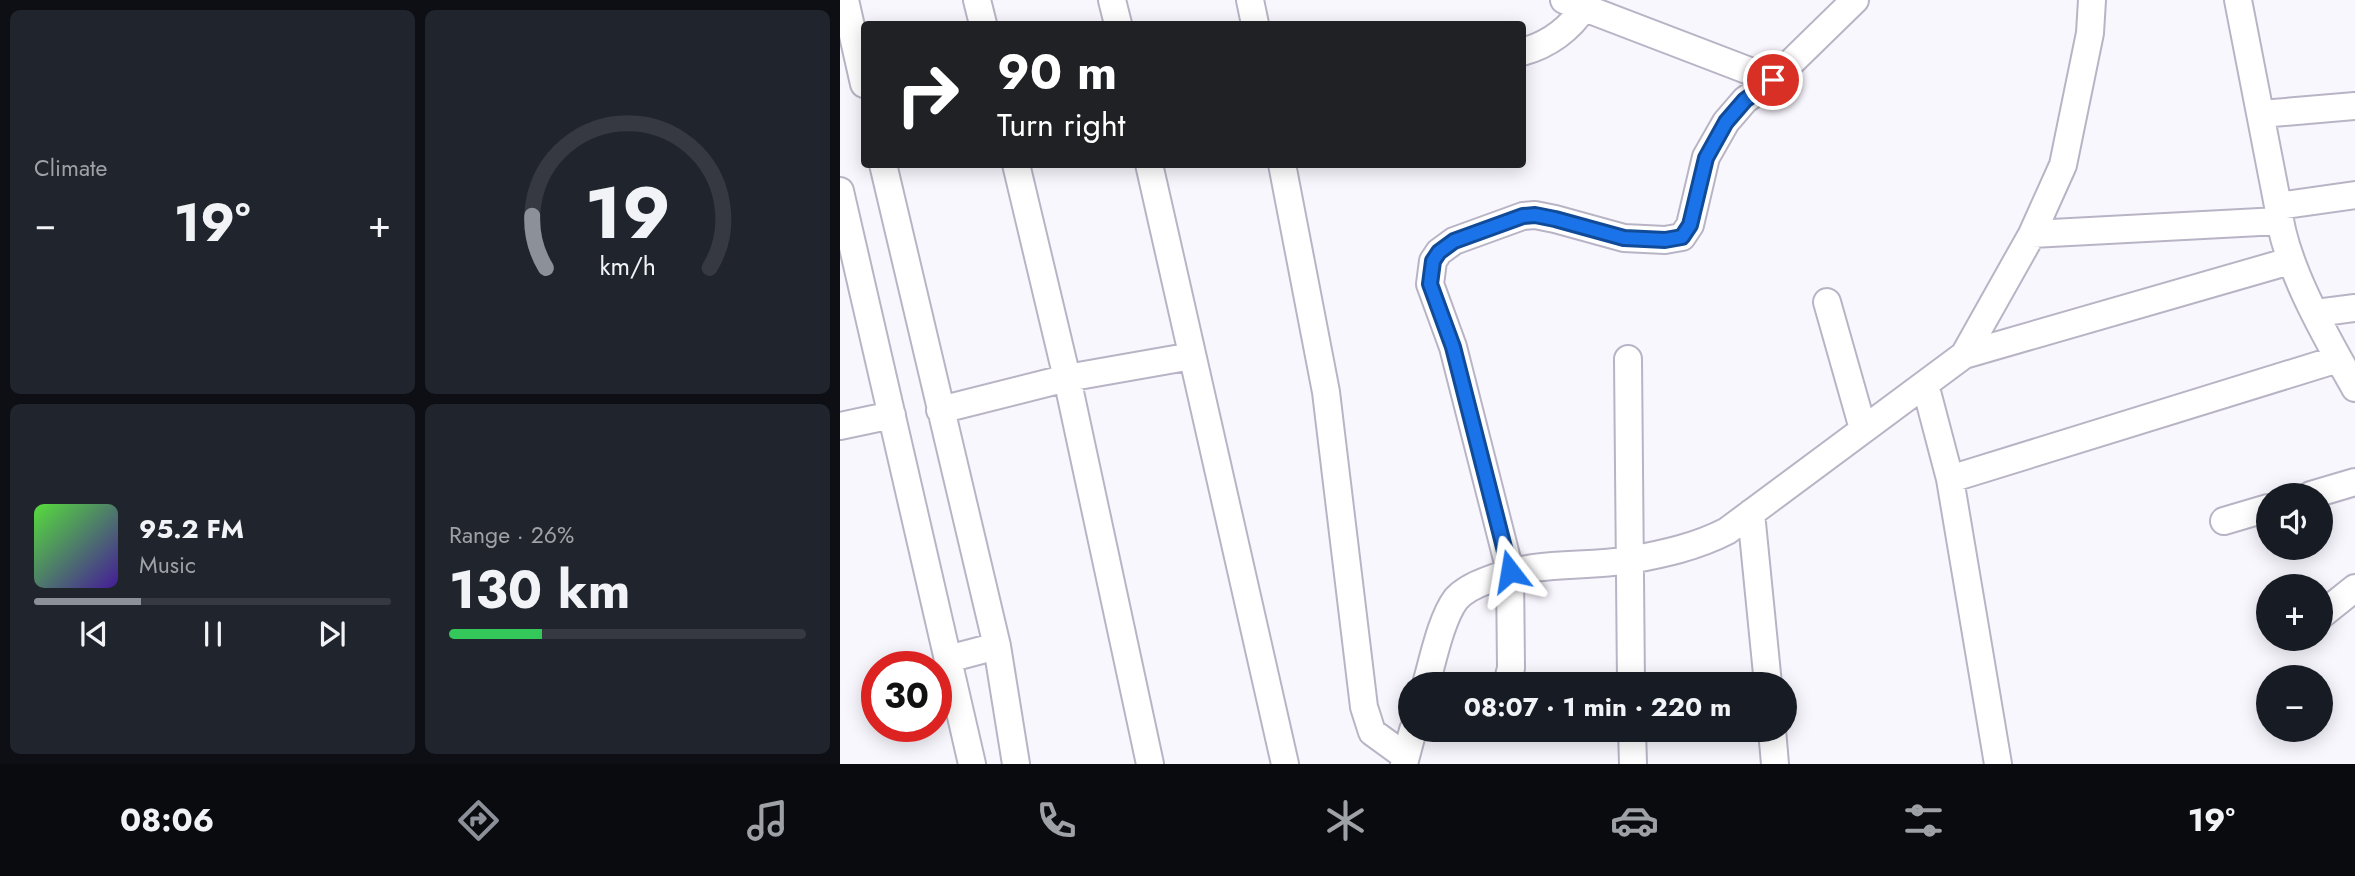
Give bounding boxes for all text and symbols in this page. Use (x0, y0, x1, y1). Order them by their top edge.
text: 90 m (997, 37, 1117, 107)
icon: right (882, 49, 973, 140)
pin (1743, 50, 1803, 110)
icon: arrive (1754, 61, 1792, 99)
text: Turn right (997, 102, 1126, 148)
text: Climate (34, 151, 107, 185)
text: 19 (585, 160, 670, 265)
text: 19° (174, 185, 250, 261)
text: − (34, 196, 56, 251)
text: + (368, 196, 391, 251)
text: km/h (599, 248, 656, 284)
map controls (2256, 483, 2333, 742)
button: sound (2256, 483, 2333, 560)
text: 95.2 FM (139, 510, 244, 548)
text: Range · 26% (449, 518, 574, 552)
position arrow (1473, 534, 1547, 608)
text: Music (139, 548, 196, 582)
text: 130 km (449, 552, 630, 628)
button: + (2256, 574, 2333, 651)
icon: previous (75, 615, 113, 653)
icon: pause (194, 615, 232, 653)
icon: next (313, 615, 351, 653)
speed limit sign: 30 (861, 651, 952, 742)
button: − (2256, 665, 2333, 742)
text: 08:07 · 1 min · 220 m (1464, 688, 1731, 726)
icon: directions (454, 796, 503, 845)
icon: music (743, 796, 792, 845)
icon: phone (1032, 796, 1081, 845)
icon: climate (1321, 796, 1370, 845)
icon: car (1610, 796, 1659, 845)
icon: filters (1899, 796, 1948, 845)
text: 08:06 (120, 797, 214, 843)
text: 19° (2188, 797, 2235, 843)

